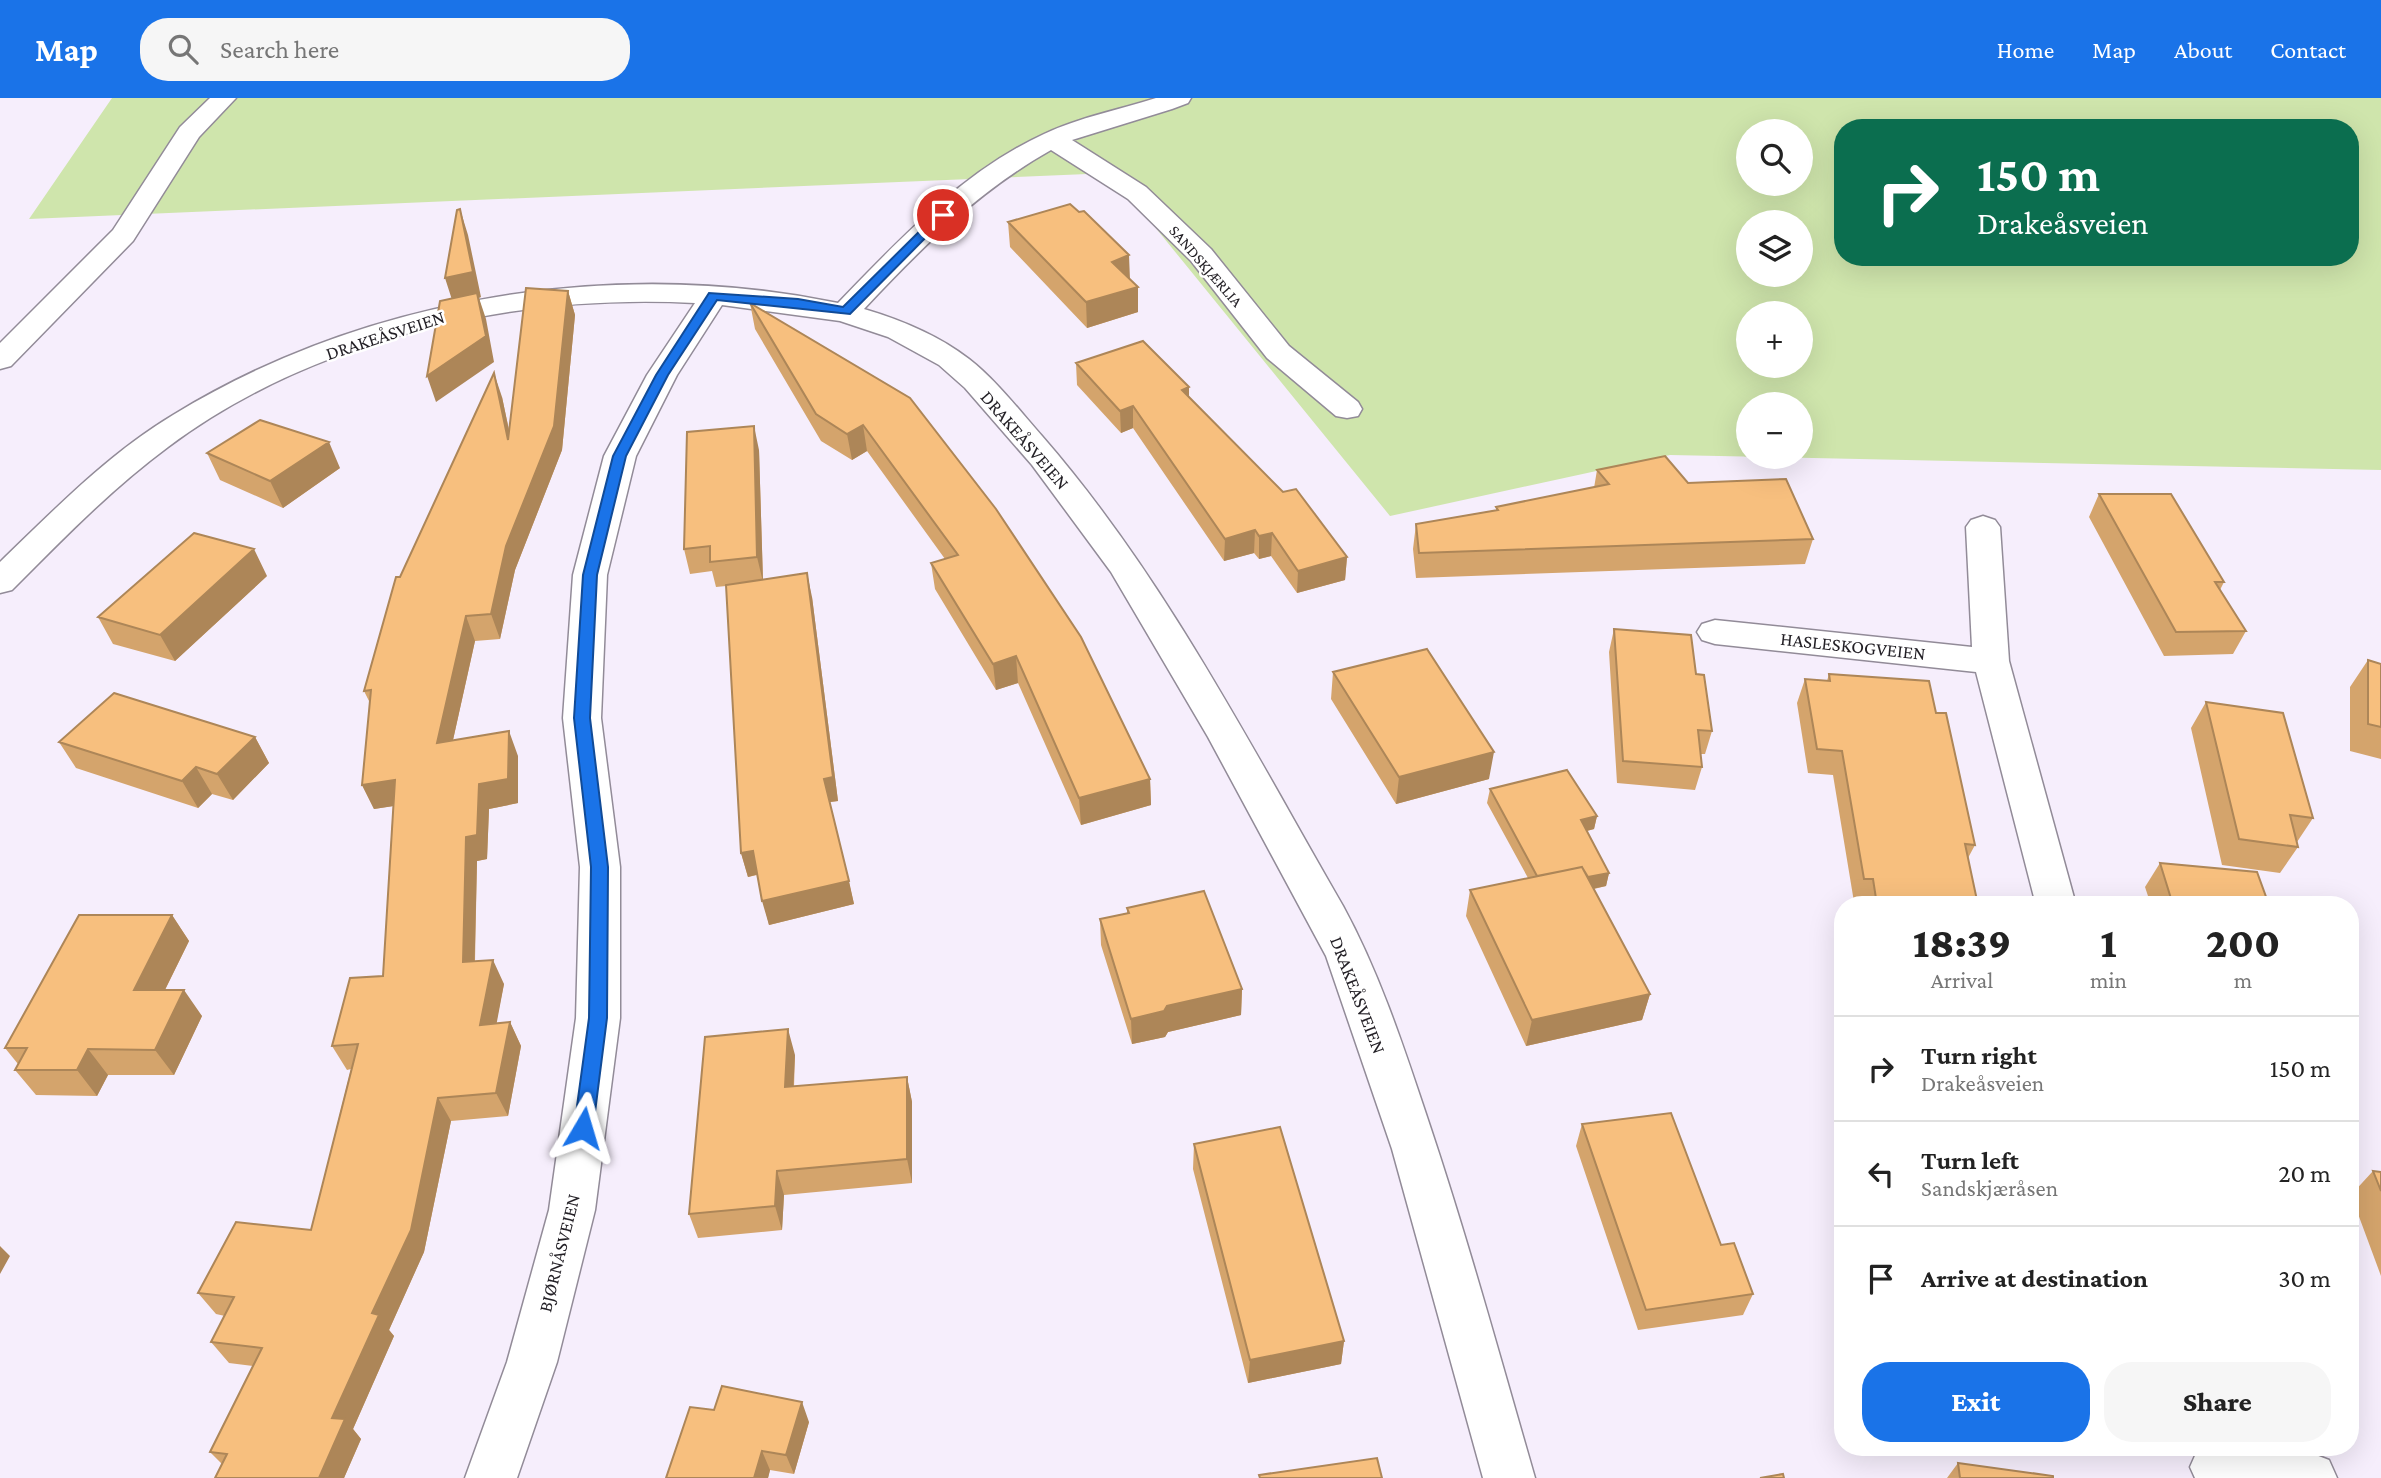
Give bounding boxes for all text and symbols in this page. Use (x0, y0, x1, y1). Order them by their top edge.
search box (140, 18, 630, 81)
icon: search (164, 30, 202, 68)
text: Map (35, 31, 98, 68)
text: Search here (220, 35, 339, 64)
text: Home (1997, 36, 2054, 63)
text: Map (2092, 36, 2136, 63)
text: About (2174, 36, 2232, 63)
text: Contact (2270, 36, 2346, 63)
map controls (1736, 119, 1813, 469)
button: search (1736, 119, 1813, 196)
icon: right (1862, 147, 1953, 238)
text: 150 m (1977, 147, 2100, 202)
pin (913, 185, 973, 245)
icon: arrive (924, 196, 962, 234)
text: Drakeåsveien (1977, 205, 2148, 241)
button: layers (1736, 210, 1813, 287)
street label: SANDSKJÆRLIA (1165, 222, 1247, 312)
button: + (1736, 301, 1813, 378)
street label: DRAKEÅSVEIEN (323, 306, 447, 364)
street label: DRAKEÅSVEIEN (976, 386, 1074, 494)
button: − (1736, 392, 1813, 469)
street label: HASLESKOGVEIEN (1779, 628, 1927, 664)
text: 18:39 (1913, 919, 2011, 966)
text: 1 (2100, 919, 2117, 966)
text: 200 (2206, 919, 2280, 966)
street label: DRAKEÅSVEIEN (1326, 933, 1390, 1057)
text: Arrival (1931, 967, 1993, 993)
text: min (2090, 967, 2127, 993)
text: m (2234, 967, 2252, 993)
text: Turn right (1921, 1041, 2037, 1070)
icon: right (1862, 1050, 1900, 1088)
text: 150 m (2270, 1054, 2331, 1083)
text: Drakeåsveien (1921, 1070, 2044, 1096)
position arrow (546, 1091, 620, 1165)
text: Turn left (1921, 1146, 2019, 1175)
icon: left (1862, 1155, 1900, 1193)
text: 20 m (2278, 1159, 2331, 1188)
text: Sandskjæråsen (1921, 1175, 2058, 1201)
street label: BJØRNÅSVEIEN (534, 1192, 584, 1314)
icon: arrive (1862, 1260, 1900, 1298)
text: Arrive at destination (1921, 1264, 2148, 1293)
text: 30 m (2278, 1264, 2331, 1293)
button: Exit (1862, 1362, 2090, 1442)
button: Share (2104, 1362, 2331, 1442)

